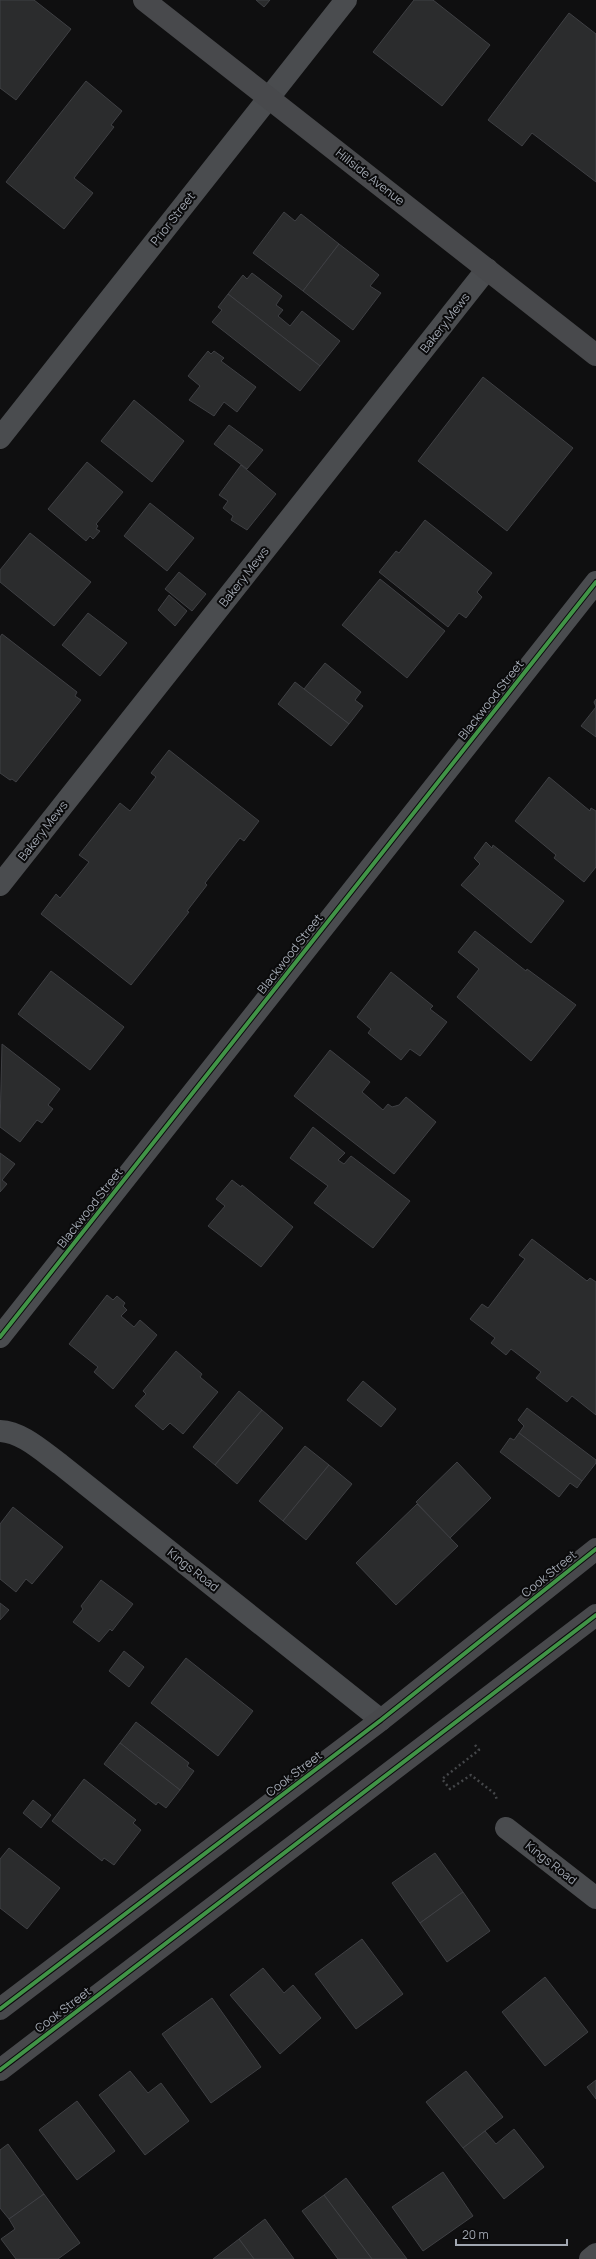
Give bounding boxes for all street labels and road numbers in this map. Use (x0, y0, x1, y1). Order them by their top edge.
street label: Hillside Avenue (332, 144, 408, 209)
street label: Prior Street (146, 188, 199, 249)
street label: Bakery Mews (416, 289, 473, 356)
street label: Bakery Mews (215, 543, 272, 610)
street label: Blackwood Street (454, 656, 527, 743)
street label: Bakery Mews (14, 797, 71, 864)
street label: Blackwood Street (253, 910, 326, 997)
street label: Blackwood Street (53, 1164, 126, 1251)
street label: Kings Road (164, 1544, 223, 1595)
street label: Cook Street (518, 1546, 580, 1601)
street label: Cook Street (262, 1747, 325, 1800)
street label: Kings Road (522, 1837, 581, 1888)
street label: Cook Street (31, 1983, 94, 2036)

